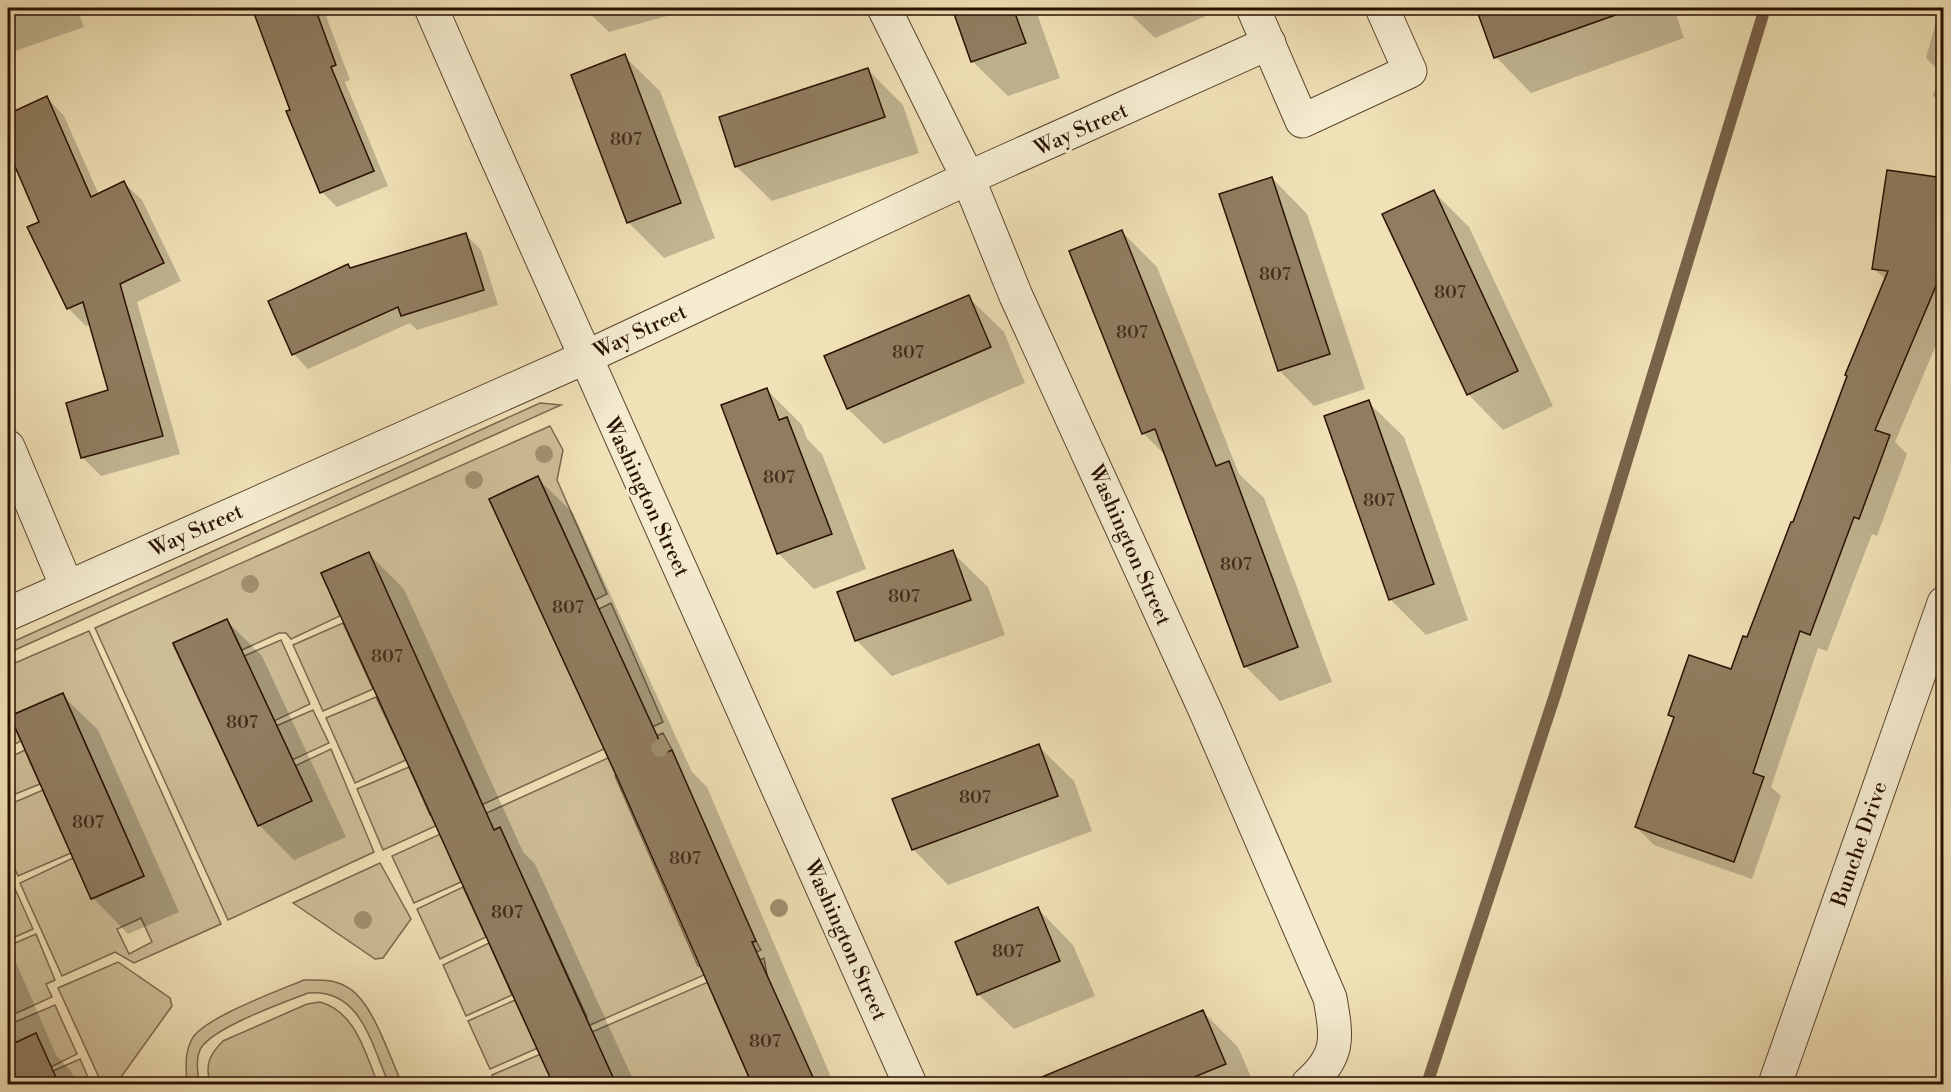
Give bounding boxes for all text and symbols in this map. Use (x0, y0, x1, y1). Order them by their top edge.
street label: Way Street (1030, 98, 1133, 162)
house number: 807 (610, 128, 642, 151)
house number: 807 (1259, 263, 1291, 286)
house number: 807 (1434, 281, 1466, 304)
street label: Way Street (589, 299, 692, 365)
house number: 807 (1116, 321, 1148, 344)
house number: 807 (892, 341, 924, 364)
street label: Washington Street (597, 413, 695, 582)
street label: Washington Street (1082, 460, 1176, 630)
house number: 807 (763, 466, 795, 489)
house number: 807 (1363, 489, 1395, 512)
street label: Way Street (145, 499, 248, 563)
house number: 807 (1220, 553, 1252, 576)
house number: 807 (888, 585, 920, 608)
house number: 807 (552, 596, 584, 619)
house number: 807 (371, 645, 403, 668)
house number: 807 (226, 711, 258, 734)
street label: Bunche Drive (1826, 778, 1893, 911)
house number: 807 (959, 786, 991, 809)
house number: 807 (72, 811, 104, 834)
house number: 807 (669, 847, 701, 870)
street label: Washington Street (798, 855, 892, 1025)
house number: 807 (491, 901, 523, 924)
house number: 807 (992, 940, 1024, 963)
house number: 807 (749, 1030, 781, 1053)

